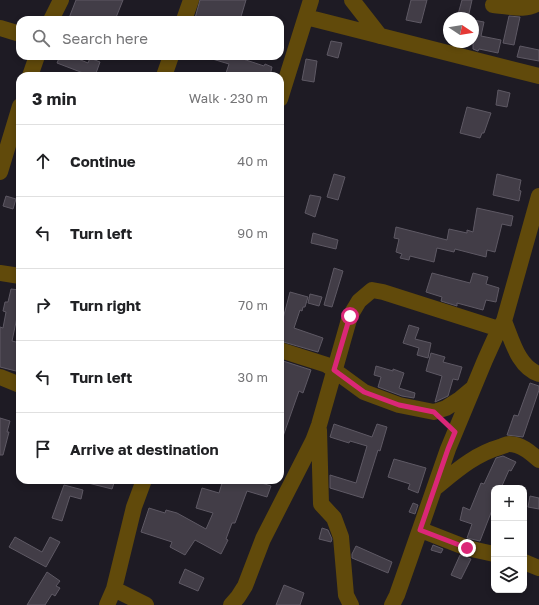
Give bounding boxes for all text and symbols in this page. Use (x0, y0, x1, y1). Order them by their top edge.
north arrow (443, 12, 479, 48)
search box (16, 16, 284, 60)
icon: search (30, 27, 52, 49)
text: Search here (62, 29, 148, 47)
text: 3 min (32, 88, 76, 109)
text: Walk · 230 m (189, 90, 268, 106)
icon: ahead (32, 150, 54, 172)
text: Continue (70, 152, 136, 170)
text: 40 m (237, 153, 268, 169)
icon: left (32, 222, 54, 244)
text: Turn left (70, 224, 132, 242)
text: 90 m (237, 225, 268, 241)
icon: right (32, 294, 54, 316)
text: Turn right (70, 296, 141, 314)
text: 70 m (238, 297, 268, 313)
route start (341, 307, 359, 325)
icon: left (32, 366, 54, 388)
text: Turn left (70, 368, 132, 386)
text: 30 m (238, 369, 268, 385)
icon: arrive (32, 438, 54, 460)
text: Arrive at destination (70, 440, 219, 458)
map controls (491, 485, 527, 593)
button: + (491, 485, 527, 521)
button: − (491, 521, 527, 557)
route end (458, 539, 476, 557)
button: layers (491, 557, 527, 593)

